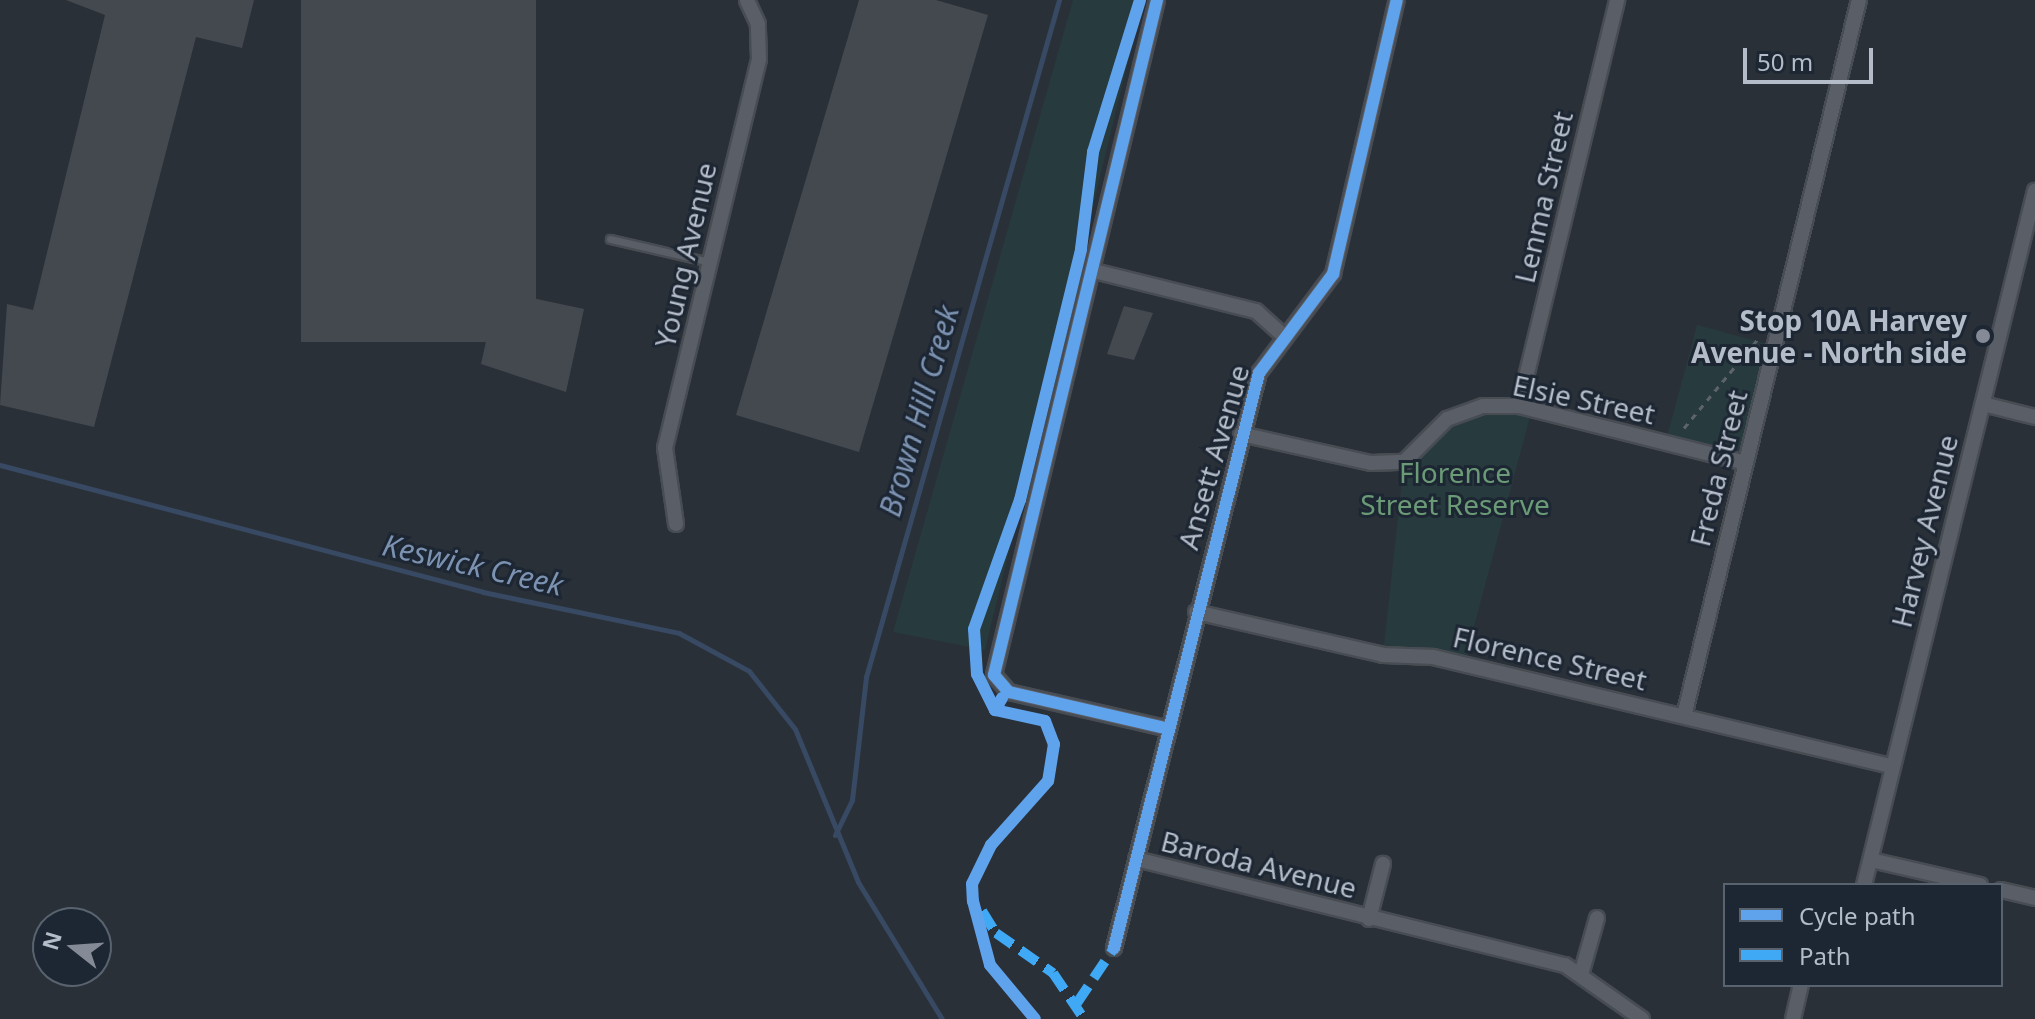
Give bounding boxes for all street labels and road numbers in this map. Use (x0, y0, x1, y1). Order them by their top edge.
street label: Lenma Street (1507, 108, 1579, 286)
street label: Young Avenue (647, 159, 723, 351)
street label: Ansett Avenue (1171, 361, 1255, 553)
street label: Elsie Street (1510, 368, 1658, 430)
street label: Freda Street (1682, 386, 1754, 550)
street label: Harvey Avenue (1884, 431, 1964, 631)
street label: Florence Street (1450, 619, 1650, 697)
street label: Baroda Avenue (1158, 823, 1360, 905)

